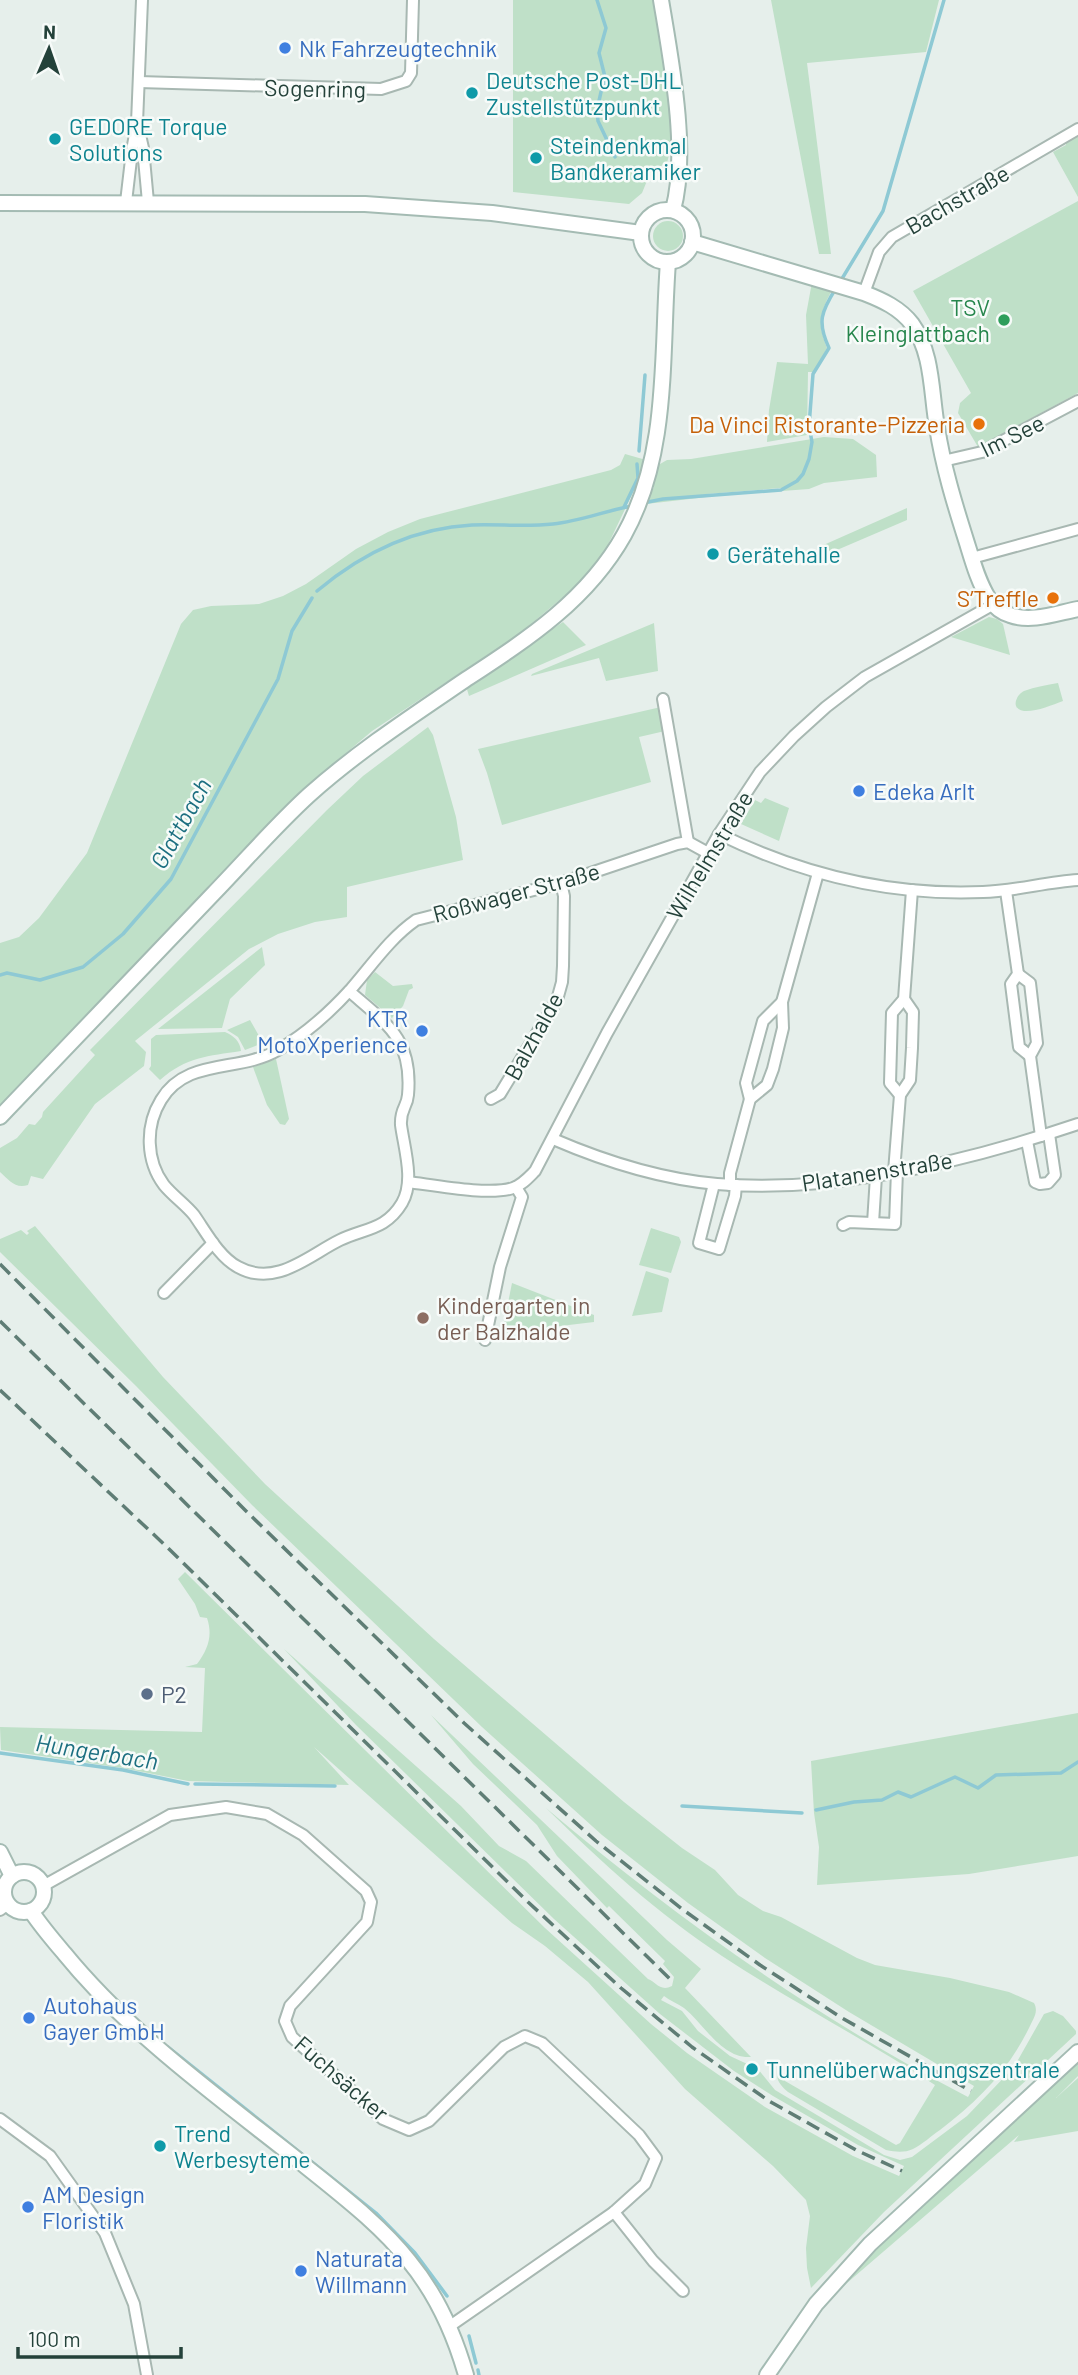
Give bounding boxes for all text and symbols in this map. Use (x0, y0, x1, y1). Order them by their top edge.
north arrow (14, 14, 84, 84)
text: N (43, 20, 56, 43)
place label: Nk Fahrzeugtechnik (299, 34, 497, 62)
marker: Nk Fahrzeugtechnik (277, 40, 293, 56)
place label: Deutsche Post-DHL Zustellstützpunkt (486, 66, 681, 120)
street label: Sogenring (264, 73, 366, 103)
marker: Deutsche Post-DHL Zustellstützpunkt (464, 85, 480, 101)
place label: GEDORE Torque Solutions (69, 112, 227, 166)
marker: GEDORE Torque Solutions (47, 131, 63, 147)
place label: Steindenkmal Bandkeramiker (550, 131, 701, 185)
marker: Steindenkmal Bandkeramiker (528, 150, 544, 166)
street label: Bachstraße (900, 158, 1014, 240)
place label: TSV Kleinglattbach (845, 293, 990, 347)
marker: TSV Kleinglattbach (996, 312, 1012, 328)
street label: Im See (976, 408, 1048, 462)
place label: Da Vinci Ristorante-Pizzeria (689, 410, 965, 438)
marker: Da Vinci Ristorante-Pizzeria (971, 416, 987, 432)
place label: Gerätehalle (727, 540, 841, 568)
marker: Gerätehalle (705, 546, 721, 562)
place label: S’Treffle (957, 584, 1039, 612)
marker: S’Treffle (1045, 590, 1061, 606)
water label: Glattbach (143, 773, 217, 873)
place label: Edeka Arlt (873, 777, 975, 805)
marker: Edeka Arlt (851, 783, 867, 799)
street label: Wilhelmstraße (660, 786, 758, 924)
street label: Roßwager Straße (429, 856, 603, 928)
street label: Balzhalde (498, 987, 568, 1085)
place label: KTR MotoXperience (257, 1004, 408, 1058)
marker: KTR MotoXperience (414, 1023, 430, 1039)
street label: Platanenstraße (800, 1145, 954, 1197)
place label: Kindergarten in der Balzhalde (437, 1291, 590, 1345)
marker: Kindergarten in der Balzhalde (415, 1310, 431, 1326)
place label: P2 (161, 1680, 187, 1708)
marker: P2 (139, 1686, 155, 1702)
water label: Hungerbach (34, 1727, 160, 1775)
place label: Autohaus Gayer GmbH (43, 1991, 165, 2045)
marker: Autohaus Gayer GmbH (21, 2010, 37, 2026)
street label: Fuchsäcker (289, 2029, 395, 2127)
place label: Tunnelüberwachungszentrale (766, 2055, 1060, 2083)
marker: Tunnelüberwachungszentrale (744, 2061, 760, 2077)
place label: Trend Werbesyteme (174, 2119, 311, 2173)
marker: Trend Werbesyteme (152, 2138, 168, 2154)
place label: AM Design Floristik (42, 2180, 145, 2234)
marker: AM Design Floristik (20, 2199, 36, 2215)
place label: Naturata Willmann (315, 2244, 407, 2298)
marker: Naturata Willmann (293, 2263, 309, 2279)
scale bar (18, 2316, 180, 2360)
text: 100 m (28, 2326, 81, 2351)

